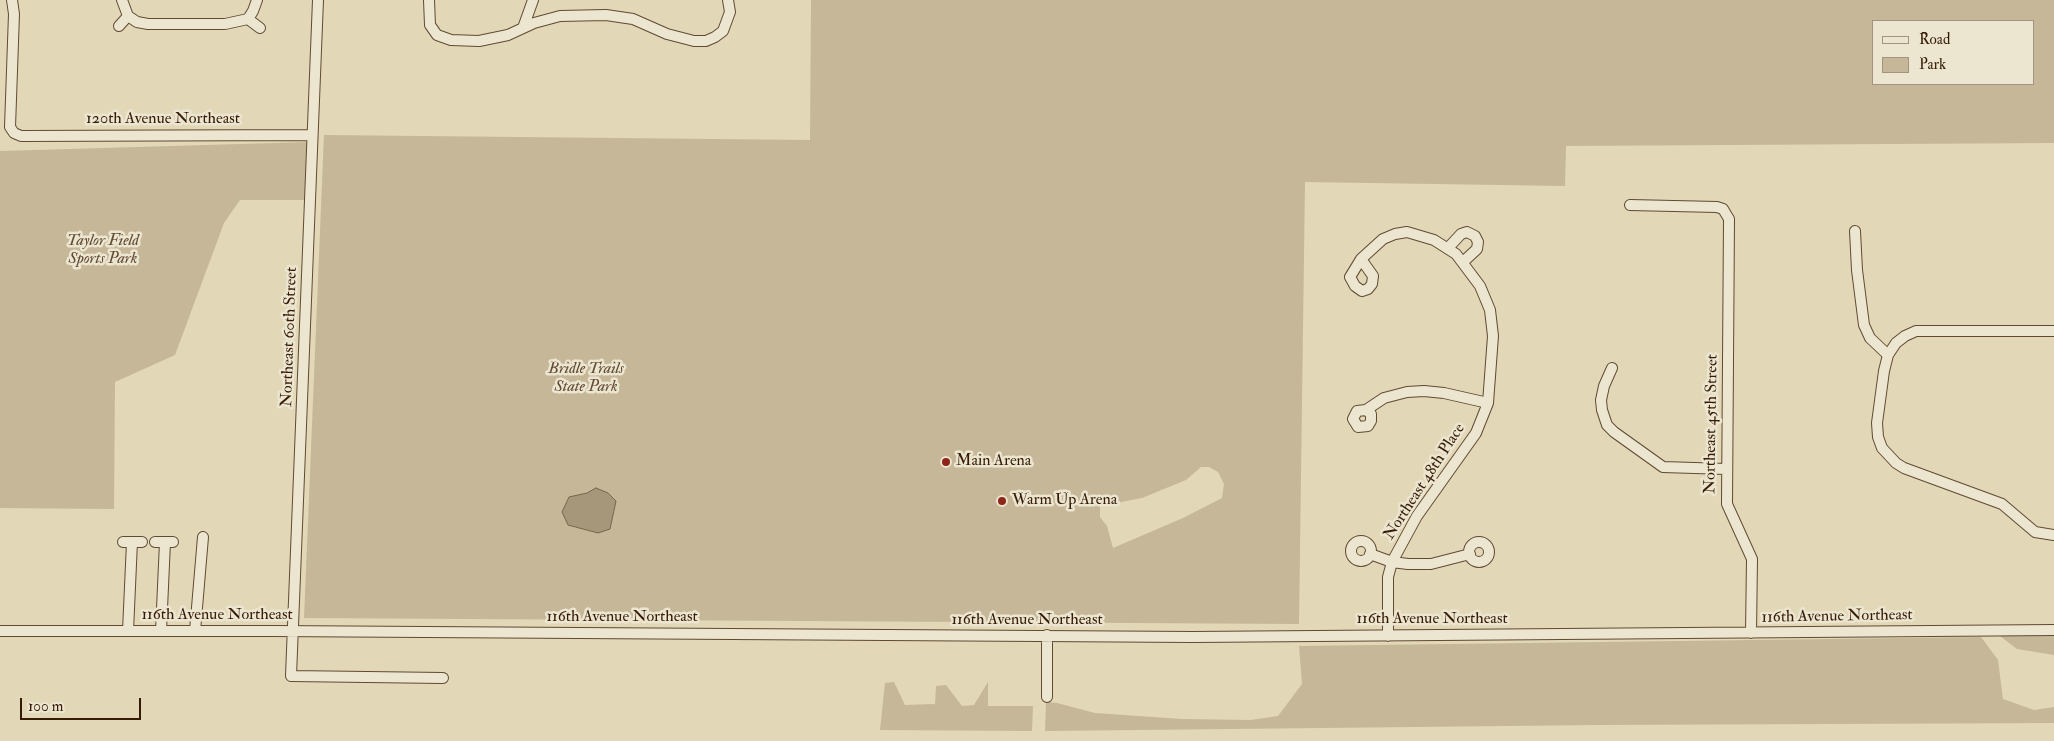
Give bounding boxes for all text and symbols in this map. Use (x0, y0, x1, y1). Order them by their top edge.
legend (1872, 20, 2034, 85)
text: Road (1919, 30, 1950, 49)
text: Park (1919, 55, 1946, 74)
street label: 120th Avenue Northeast (86, 110, 240, 130)
park label: Taylor Field Sports Park (67, 232, 139, 270)
street label: Northeast 60th Street (278, 267, 302, 407)
street label: Northeast 45th Street (1701, 354, 1723, 494)
park label: Bridle Trails State Park (548, 360, 624, 398)
street label: Northeast 48th Place (1380, 420, 1470, 544)
place label: Main Arena (956, 452, 1031, 472)
marker: Main Arena (940, 456, 952, 468)
place label: Warm Up Arena (1012, 491, 1117, 511)
marker: Warm Up Arena (996, 495, 1008, 507)
street label: 116th Avenue Northeast (141, 606, 293, 626)
street label: 116th Avenue Northeast (1761, 606, 1913, 628)
street label: 116th Avenue Northeast (546, 608, 698, 628)
street label: 116th Avenue Northeast (1356, 610, 1508, 630)
street label: 116th Avenue Northeast (951, 611, 1103, 631)
scale bar (22, 688, 144, 720)
text: 100 m (28, 697, 63, 716)

